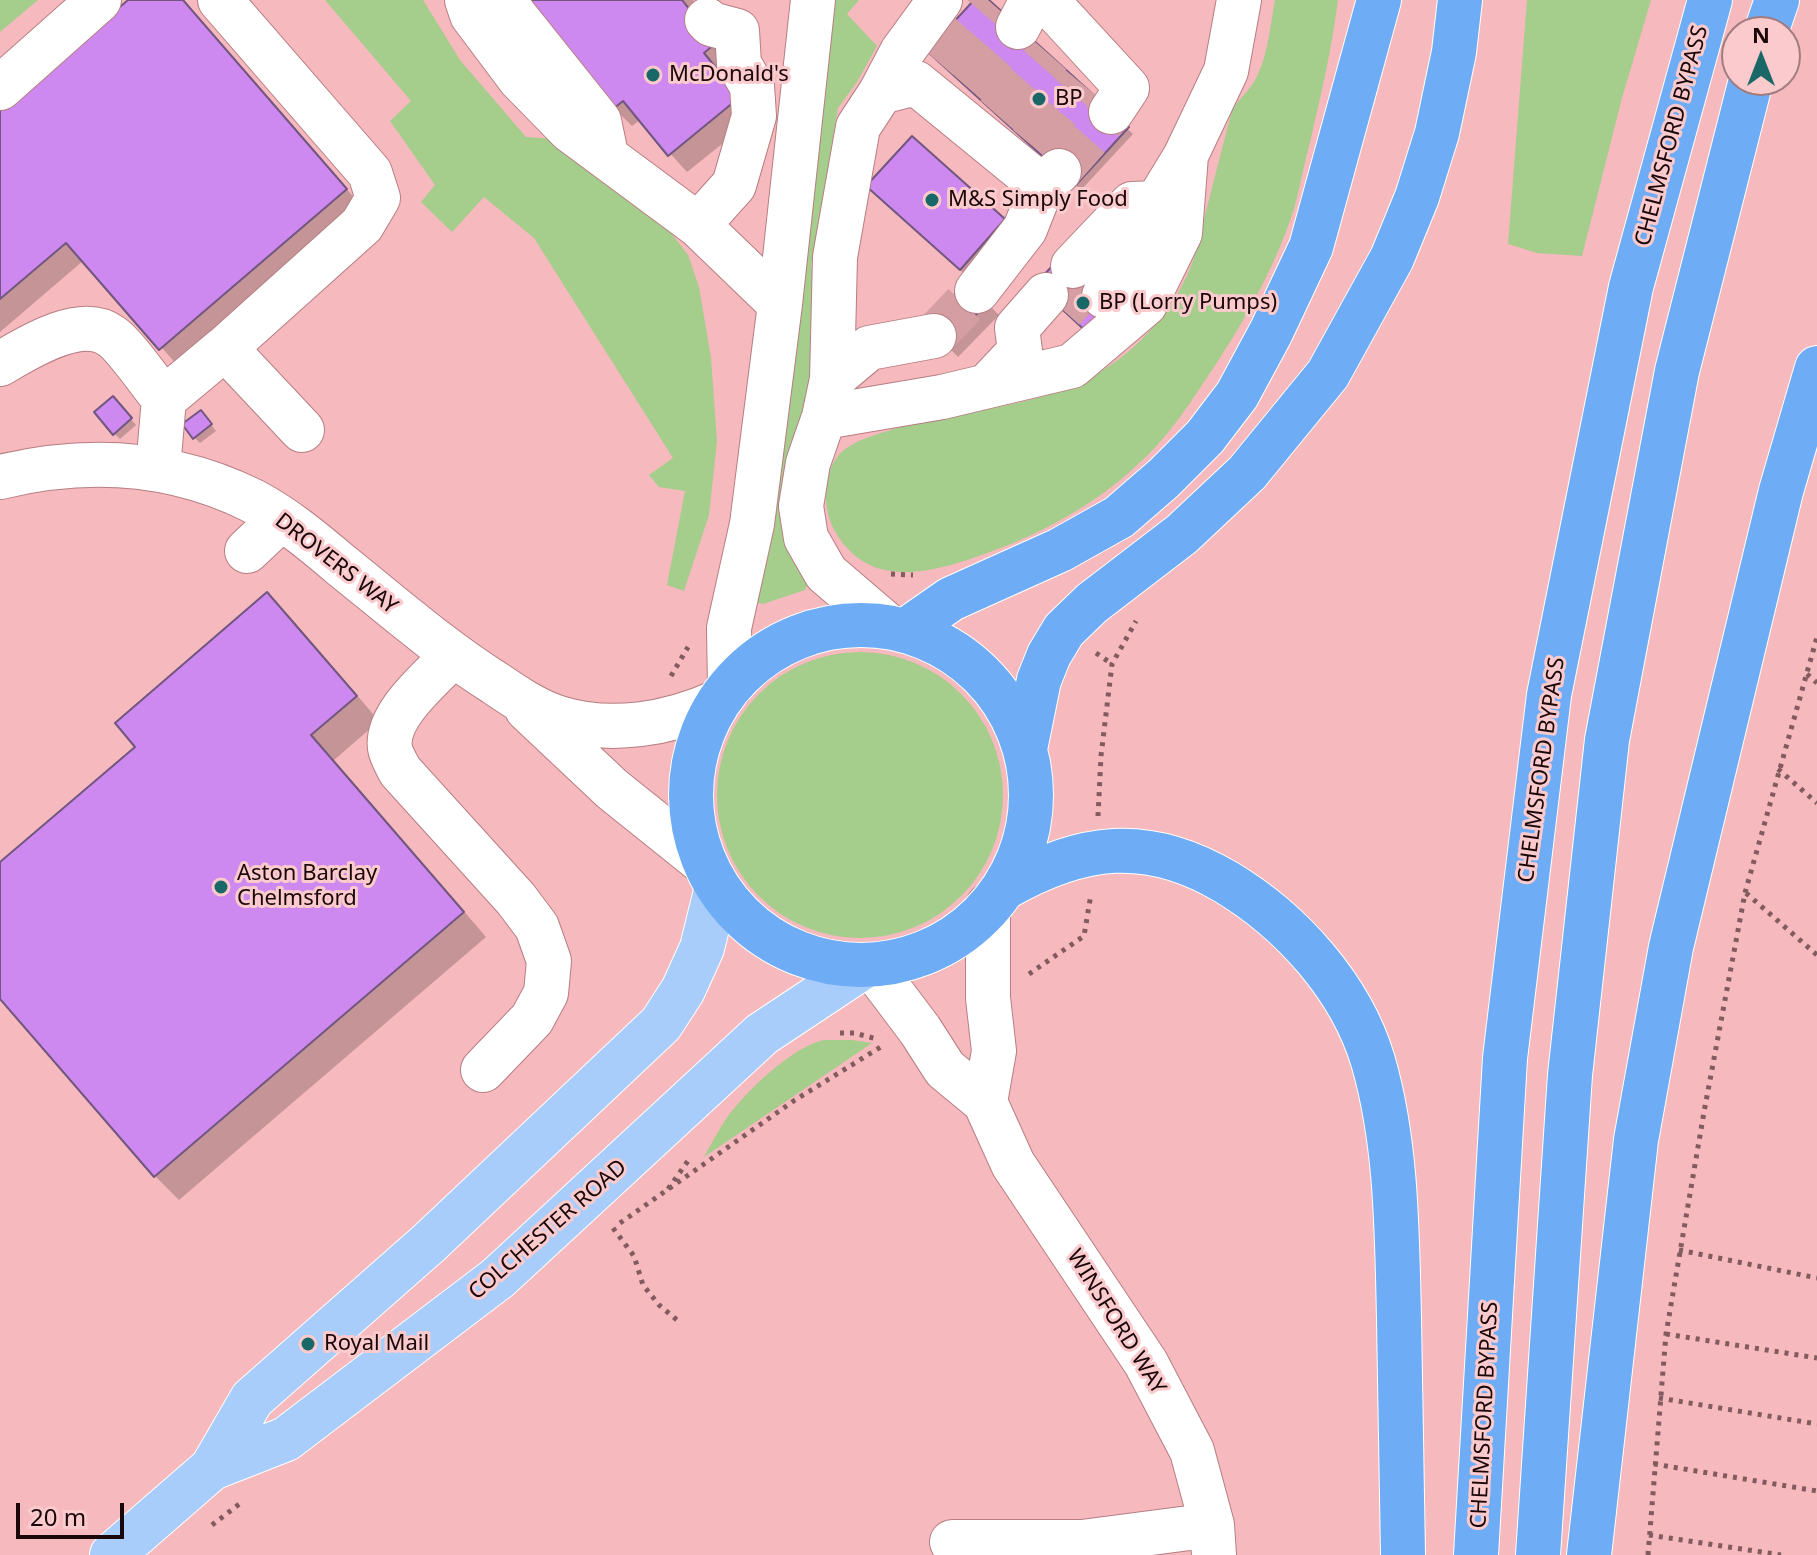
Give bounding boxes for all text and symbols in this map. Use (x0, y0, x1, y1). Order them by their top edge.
north arrow (1721, 16, 1801, 96)
text: N (1752, 19, 1770, 49)
street label: CHELMSFORD BYPASS (1630, 23, 1714, 249)
place label: McDonald's (669, 62, 789, 88)
marker: McDonald's (644, 66, 662, 84)
place label: BP (1055, 86, 1083, 112)
marker: BP (1030, 90, 1048, 108)
place label: M&S Simply Food (948, 187, 1128, 213)
marker: M&S Simply Food (923, 191, 941, 209)
place label: BP (Lorry Pumps) (1099, 290, 1277, 316)
marker: BP (Lorry Pumps) (1074, 294, 1092, 312)
street label: DROVERS WAY (269, 508, 403, 620)
street label: CHELMSFORD BYPASS (1513, 656, 1571, 884)
place label: Aston Barclay Chelmsford (237, 861, 377, 912)
marker: Aston Barclay Chelmsford (212, 878, 230, 896)
street label: COLCHESTER ROAD (464, 1154, 632, 1306)
street label: WINSFORD WAY (1061, 1245, 1171, 1399)
street label: CHELMSFORD BYPASS (1466, 1301, 1504, 1529)
place label: Royal Mail (324, 1331, 429, 1357)
marker: Royal Mail (299, 1335, 317, 1353)
scale bar (20, 1487, 128, 1537)
text: 20 m (30, 1500, 86, 1533)

